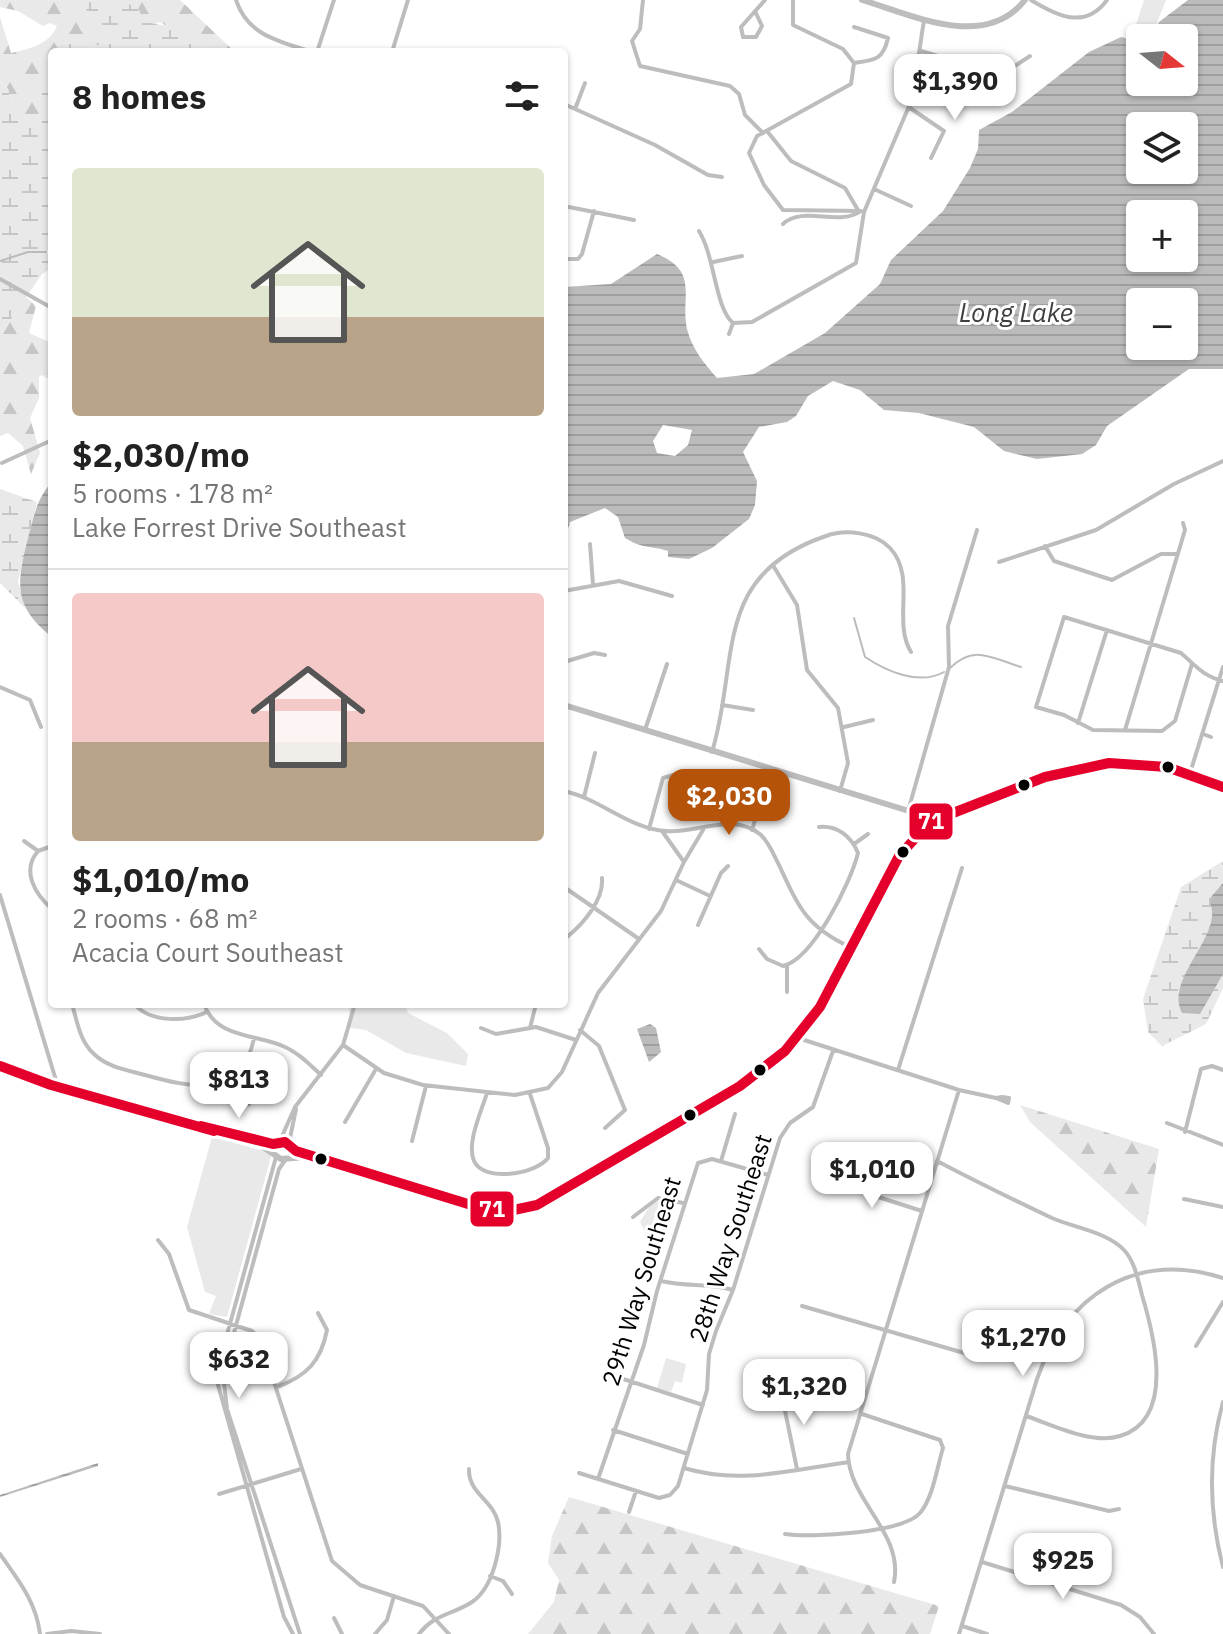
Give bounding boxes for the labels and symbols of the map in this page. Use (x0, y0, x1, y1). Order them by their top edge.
north arrow (1126, 24, 1198, 96)
pin: $1,390 (890, 54, 1020, 122)
water label: Long Lake (959, 295, 1073, 329)
unlabelled marker (1160, 759, 1176, 775)
pin: $2,030 (664, 769, 794, 837)
unlabelled marker (1016, 777, 1032, 793)
line badge: 71 (908, 802, 954, 841)
text: 71 (918, 806, 944, 835)
unlabelled marker (895, 844, 911, 860)
pin: $813 (192, 1052, 286, 1120)
unlabelled marker (752, 1062, 768, 1078)
unlabelled marker (682, 1107, 698, 1123)
street label: 28th Way Southeast (681, 1130, 779, 1346)
pin: $1,010 (807, 1142, 937, 1210)
unlabelled marker (313, 1151, 329, 1167)
street label: 29th Way Southeast (594, 1173, 688, 1389)
line badge: 71 (469, 1190, 515, 1228)
text: 71 (479, 1194, 505, 1223)
pin: $1,270 (958, 1310, 1088, 1378)
pin: $632 (192, 1332, 286, 1400)
pin: $1,320 (739, 1359, 869, 1427)
pin: $925 (1016, 1533, 1110, 1601)

